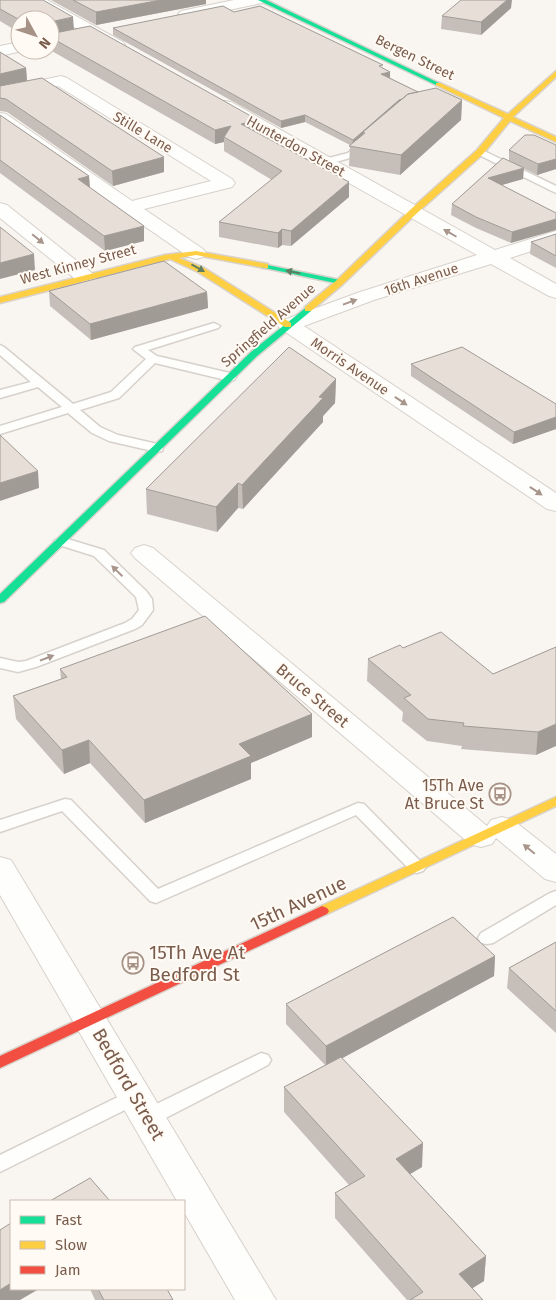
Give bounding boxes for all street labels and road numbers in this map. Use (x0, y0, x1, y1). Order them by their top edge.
street label: Bergen Street (372, 31, 458, 84)
street label: Stille Lane (110, 108, 176, 157)
street label: Hunterdon Street (244, 112, 349, 181)
street label: West Kinney Street (18, 241, 139, 288)
street label: 16th Avenue (382, 259, 460, 299)
street label: Springfield Avenue (218, 280, 319, 371)
street label: Morris Avenue (307, 334, 392, 399)
street label: Bruce Street (273, 660, 353, 731)
street label: 15th Avenue (246, 871, 350, 936)
street label: Bedford Street (87, 1024, 170, 1144)

